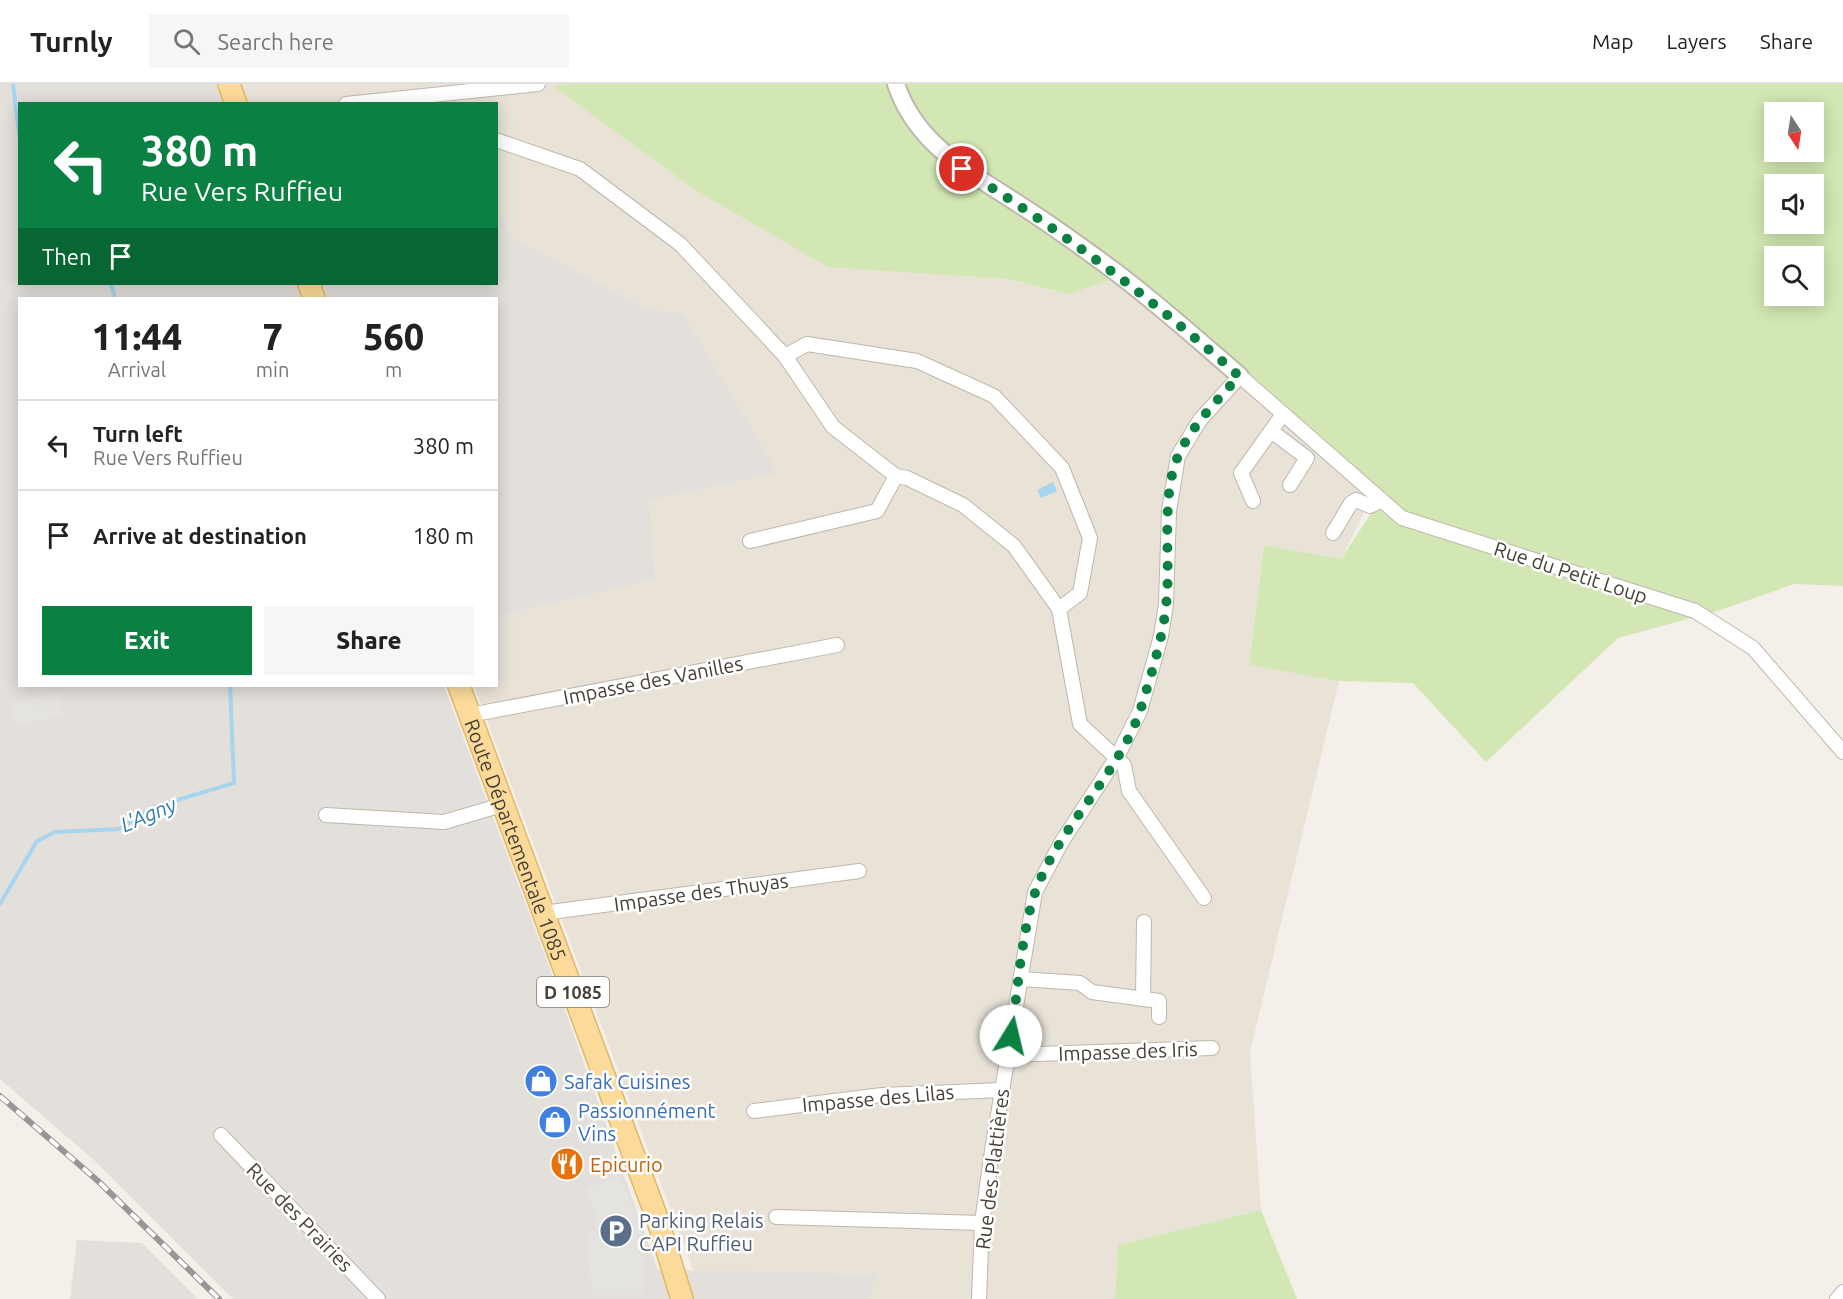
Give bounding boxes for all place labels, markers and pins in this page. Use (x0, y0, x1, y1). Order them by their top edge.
pin (936, 143, 987, 194)
shop icon: Safak Cuisines (523, 1063, 559, 1099)
place label: Safak Cuisines (564, 1070, 690, 1093)
place label: Passionnément Vins (578, 1099, 716, 1145)
shop icon: Passionnément Vins (537, 1104, 573, 1140)
restaurant icon: Epicurio (549, 1146, 585, 1182)
place label: Epicurio (590, 1153, 663, 1176)
place label: Parking Relais CAPI Ruffieu (639, 1209, 764, 1255)
parking icon: Parking Relais CAPI Ruffieu (598, 1213, 634, 1249)

